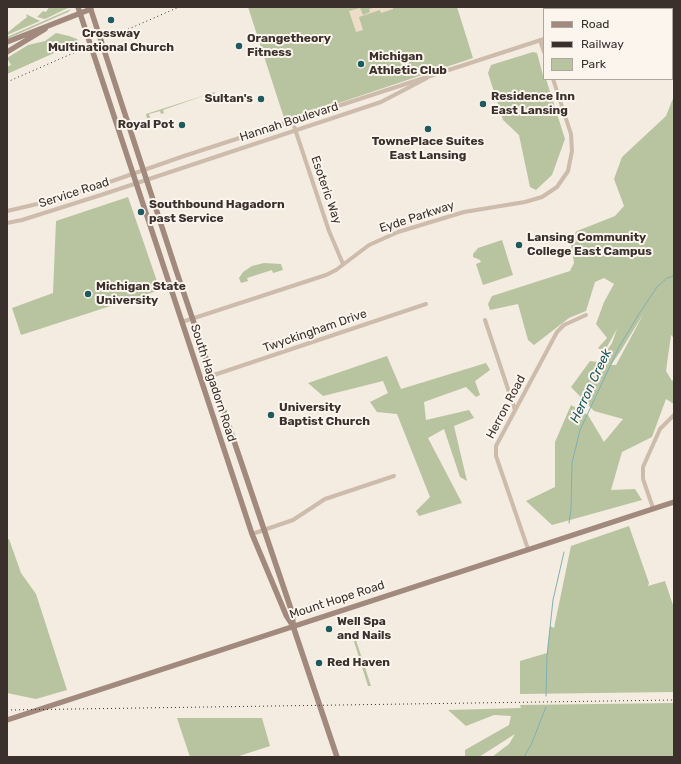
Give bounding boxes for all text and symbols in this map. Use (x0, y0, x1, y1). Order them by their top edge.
legend (543, 8, 673, 80)
marker: Crossway Multinational Church (106, 15, 116, 25)
text: Road (581, 17, 609, 31)
place label: Crossway Multinational Church (48, 27, 174, 55)
place label: Orangetheory Fitness (247, 32, 331, 60)
text: Railway (581, 37, 624, 51)
marker: Orangetheory Fitness (234, 41, 244, 51)
place label: Michigan Athletic Club (369, 50, 447, 78)
text: Park (581, 57, 606, 71)
marker: Michigan Athletic Club (356, 59, 366, 69)
place label: Residence Inn East Lansing (491, 90, 575, 118)
place label: Sultan's (204, 92, 253, 106)
marker: Sultan's (256, 94, 266, 104)
street label: Hannah Boulevard (238, 99, 340, 145)
marker: Residence Inn East Lansing (478, 99, 488, 109)
place label: Royal Pot (118, 118, 174, 132)
marker: Royal Pot (177, 120, 187, 130)
marker: TownePlace Suites East Lansing (423, 124, 433, 134)
place label: TownePlace Suites East Lansing (372, 135, 484, 163)
street label: Esoteric Way (308, 154, 344, 226)
street label: Service Road (37, 175, 111, 211)
place label: Southbound Hagadorn past Service (149, 198, 285, 226)
street label: Eyde Parkway (378, 198, 456, 236)
marker: Southbound Hagadorn past Service (136, 207, 146, 217)
place label: Lansing Community College East Campus (527, 231, 652, 259)
marker: Lansing Community College East Campus (514, 240, 524, 250)
place label: Michigan State University (96, 280, 186, 308)
marker: Michigan State University (83, 289, 93, 299)
street label: Twyckingham Drive (261, 307, 369, 355)
street label: South Hagadorn Road (187, 322, 239, 444)
water label: Herron Creek (567, 347, 615, 425)
street label: Herron Road (483, 373, 529, 441)
place label: University Baptist Church (279, 401, 370, 429)
marker: University Baptist Church (266, 410, 276, 420)
street label: Mount Hope Road (288, 578, 386, 622)
place label: Well Spa and Nails (337, 615, 391, 643)
marker: Well Spa and Nails (324, 624, 334, 634)
place label: Red Haven (327, 656, 390, 670)
marker: Red Haven (314, 658, 324, 668)

